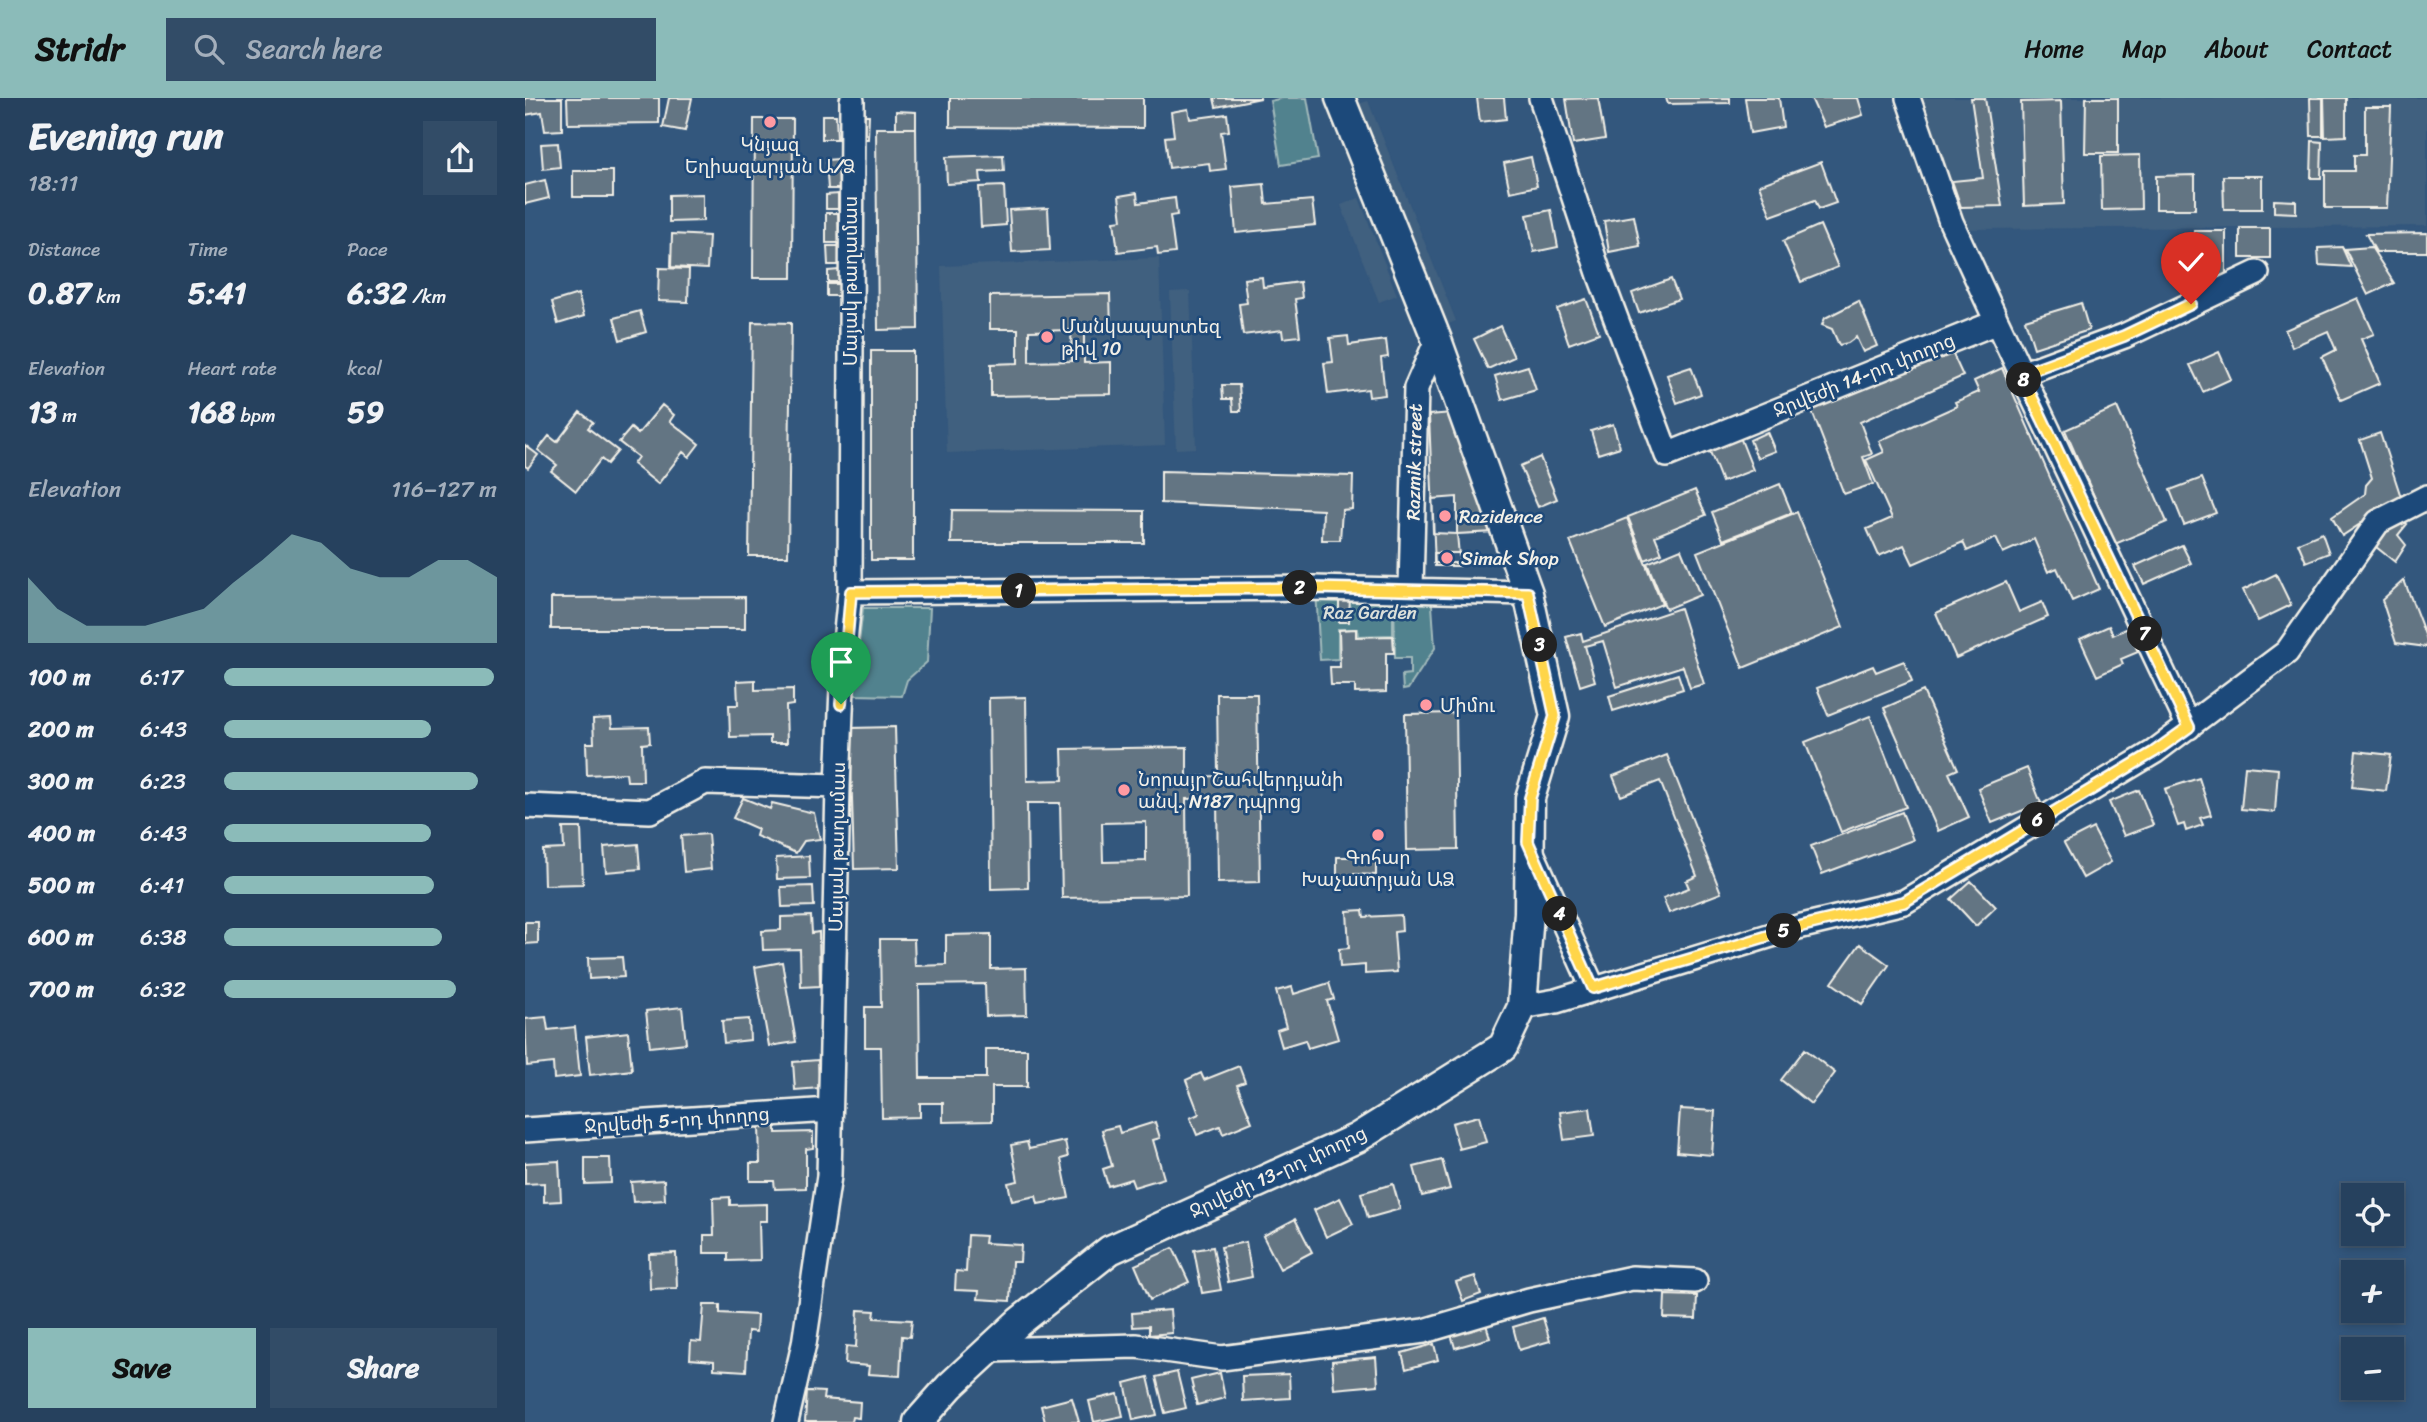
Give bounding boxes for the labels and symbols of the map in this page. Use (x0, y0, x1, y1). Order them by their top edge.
marker: Կնյազ Եղիազարյան Ա/Ձ (762, 114, 778, 130)
place label: Կնյազ Եղիազարյան Ա/Ձ (685, 128, 855, 183)
street label: Մայակ թաղամաս (834, 196, 867, 366)
pin (2161, 232, 2221, 304)
place label: Մանկապարտեզ թիվ 10 (1061, 310, 1222, 365)
street label: Ջրվեժի 14-րդ փողոց (1768, 323, 1960, 427)
marker: Մանկապարտեզ թիվ 10 (1039, 329, 1055, 345)
pin: 8 (2007, 362, 2041, 398)
street label: Razmik street (1396, 403, 1432, 521)
place label: Razidence (1459, 500, 1543, 533)
marker: Razidence (1437, 508, 1453, 524)
place label: Simak Shop (1461, 542, 1559, 575)
marker: Simak Shop (1439, 550, 1455, 566)
pin: 2 (1283, 570, 1317, 606)
pin: 1 (1001, 574, 1037, 608)
park label: Raz Garden (1323, 596, 1417, 629)
pin: 7 (2127, 616, 2163, 652)
pin: 3 (1523, 628, 1557, 662)
pin (811, 632, 871, 704)
place label: Միմու (1440, 689, 1495, 722)
marker: Միմու (1418, 697, 1434, 713)
street label: Մայակ թաղամաս (819, 762, 855, 932)
place label: Նորայր Շահվերդյանի անվ. N187 դպրոց (1138, 763, 1343, 818)
marker: Նորայր Շահվերդյանի անվ. N187 դպրոց (1116, 782, 1132, 798)
pin: 6 (2021, 802, 2055, 838)
marker: Գոհար Խաչատրյան ԱՁ (1370, 827, 1386, 843)
place label: Գոհար Խաչատրյան ԱՁ (1301, 841, 1455, 896)
pin: 4 (1543, 896, 1577, 932)
pin: 5 (1767, 914, 1801, 948)
street label: Ջրվեժի 5-րդ փողոց (583, 1097, 771, 1143)
street label: Ջրվեժի 13-րդ փողոց (1184, 1116, 1372, 1228)

